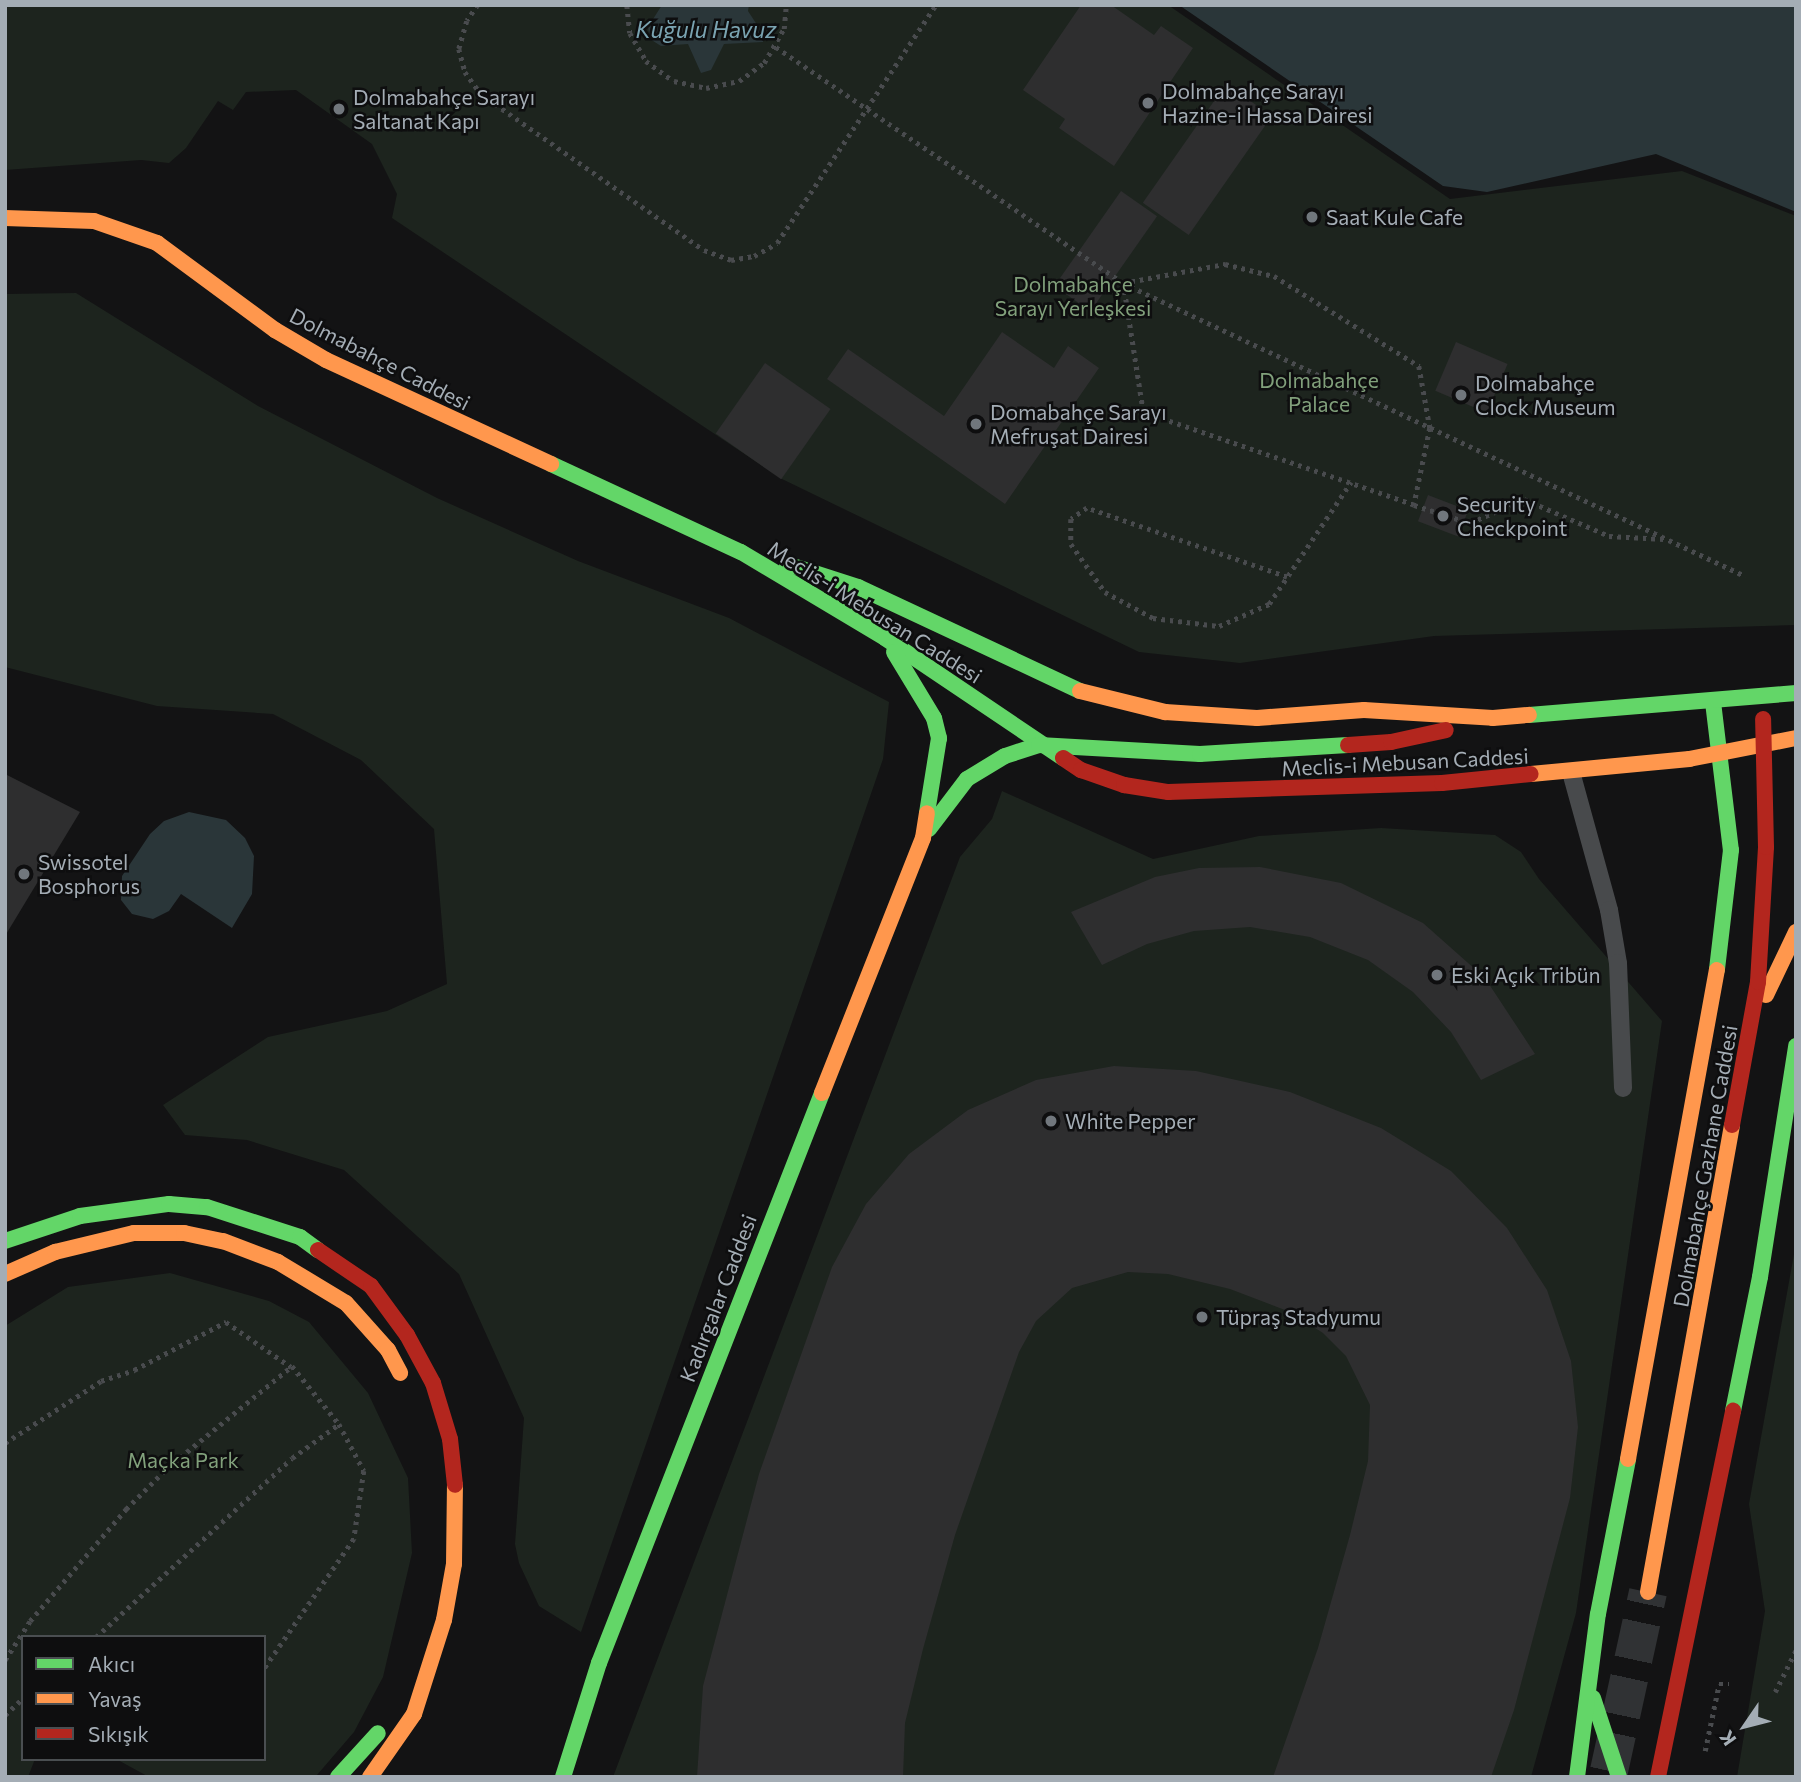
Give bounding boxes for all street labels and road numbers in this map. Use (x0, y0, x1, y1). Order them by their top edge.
street label: Dolmabahçe Caddesi (286, 303, 474, 415)
street label: Meclis-i Mebusan Caddesi (763, 536, 987, 688)
street label: Meclis-i Mebusan Caddesi (1281, 743, 1529, 781)
street label: Dolmabahçe Gazhane Caddesi (1668, 1023, 1742, 1309)
street label: Kadırgalar Caddesi (674, 1211, 762, 1385)

